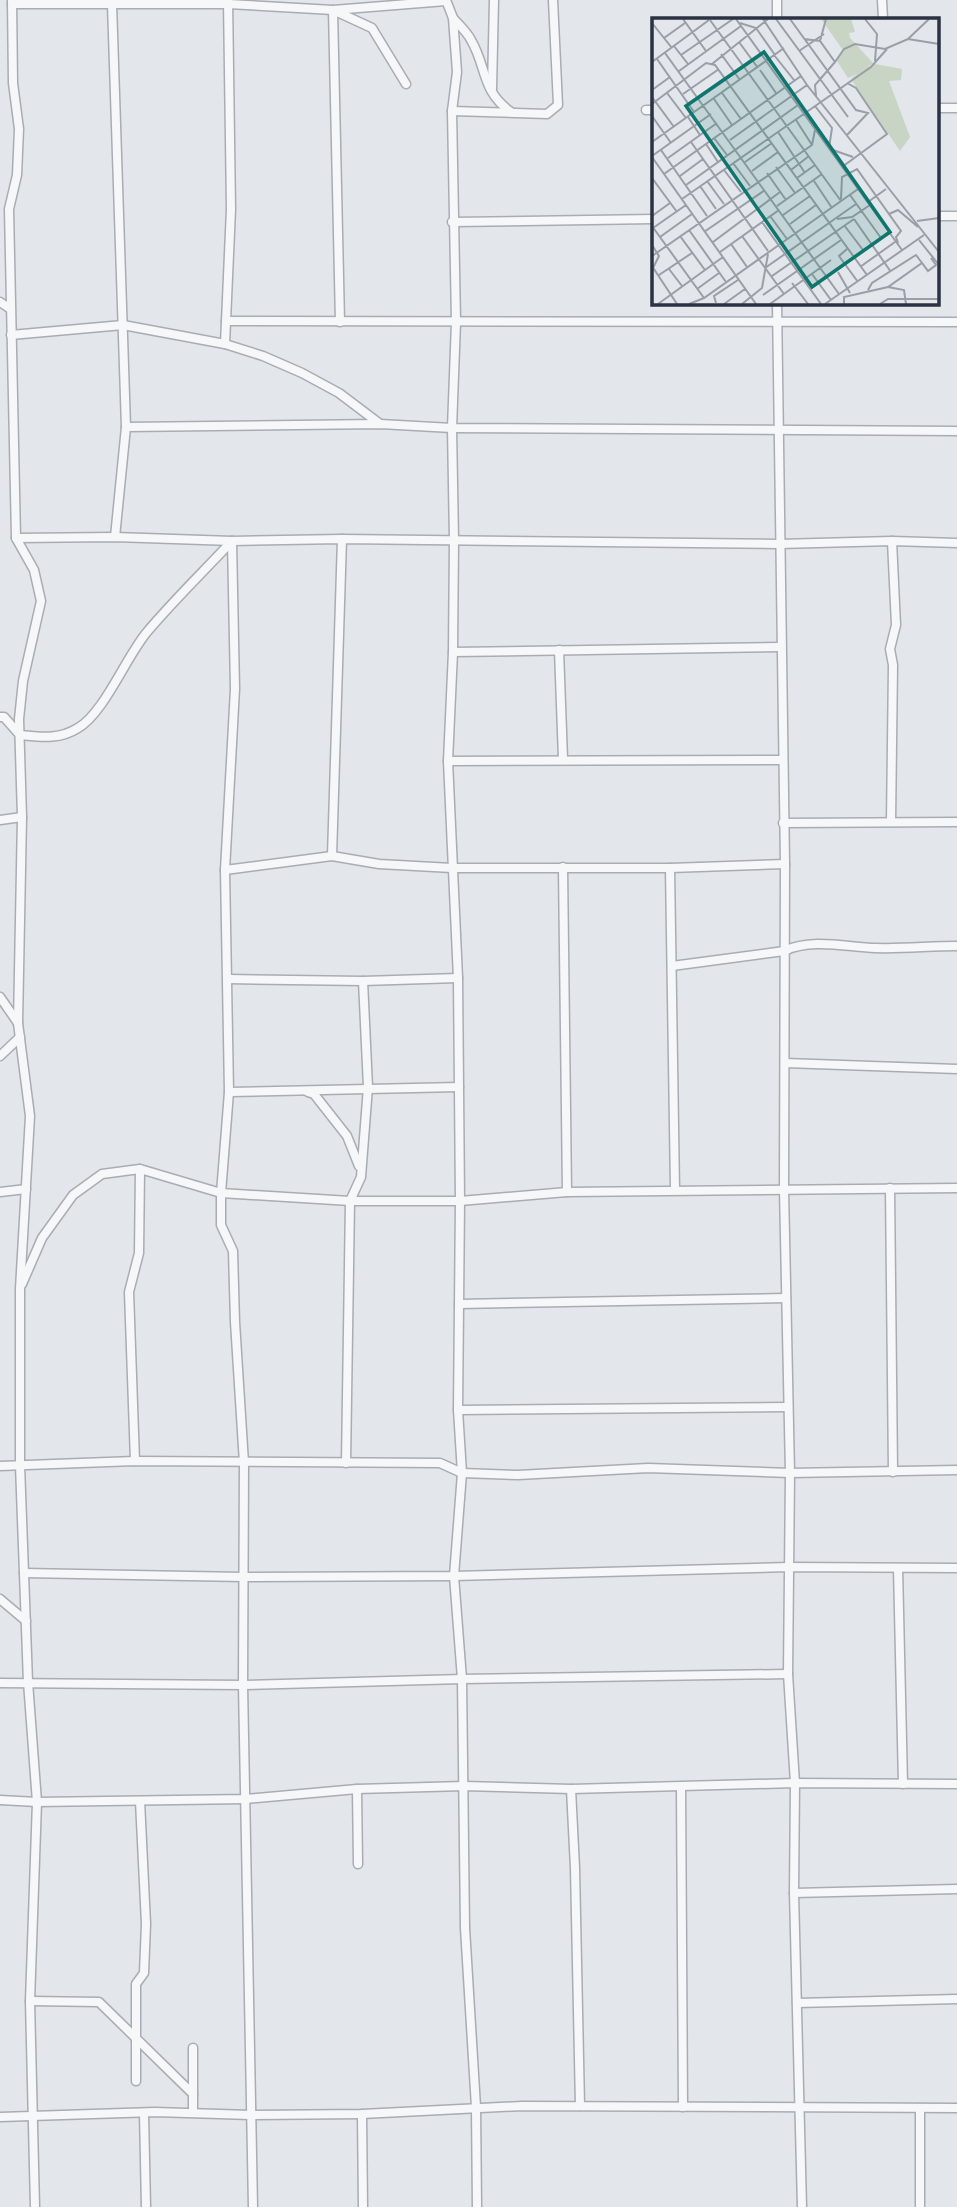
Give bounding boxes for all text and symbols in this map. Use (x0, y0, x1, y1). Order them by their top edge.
inset map (652, 18, 940, 304)

